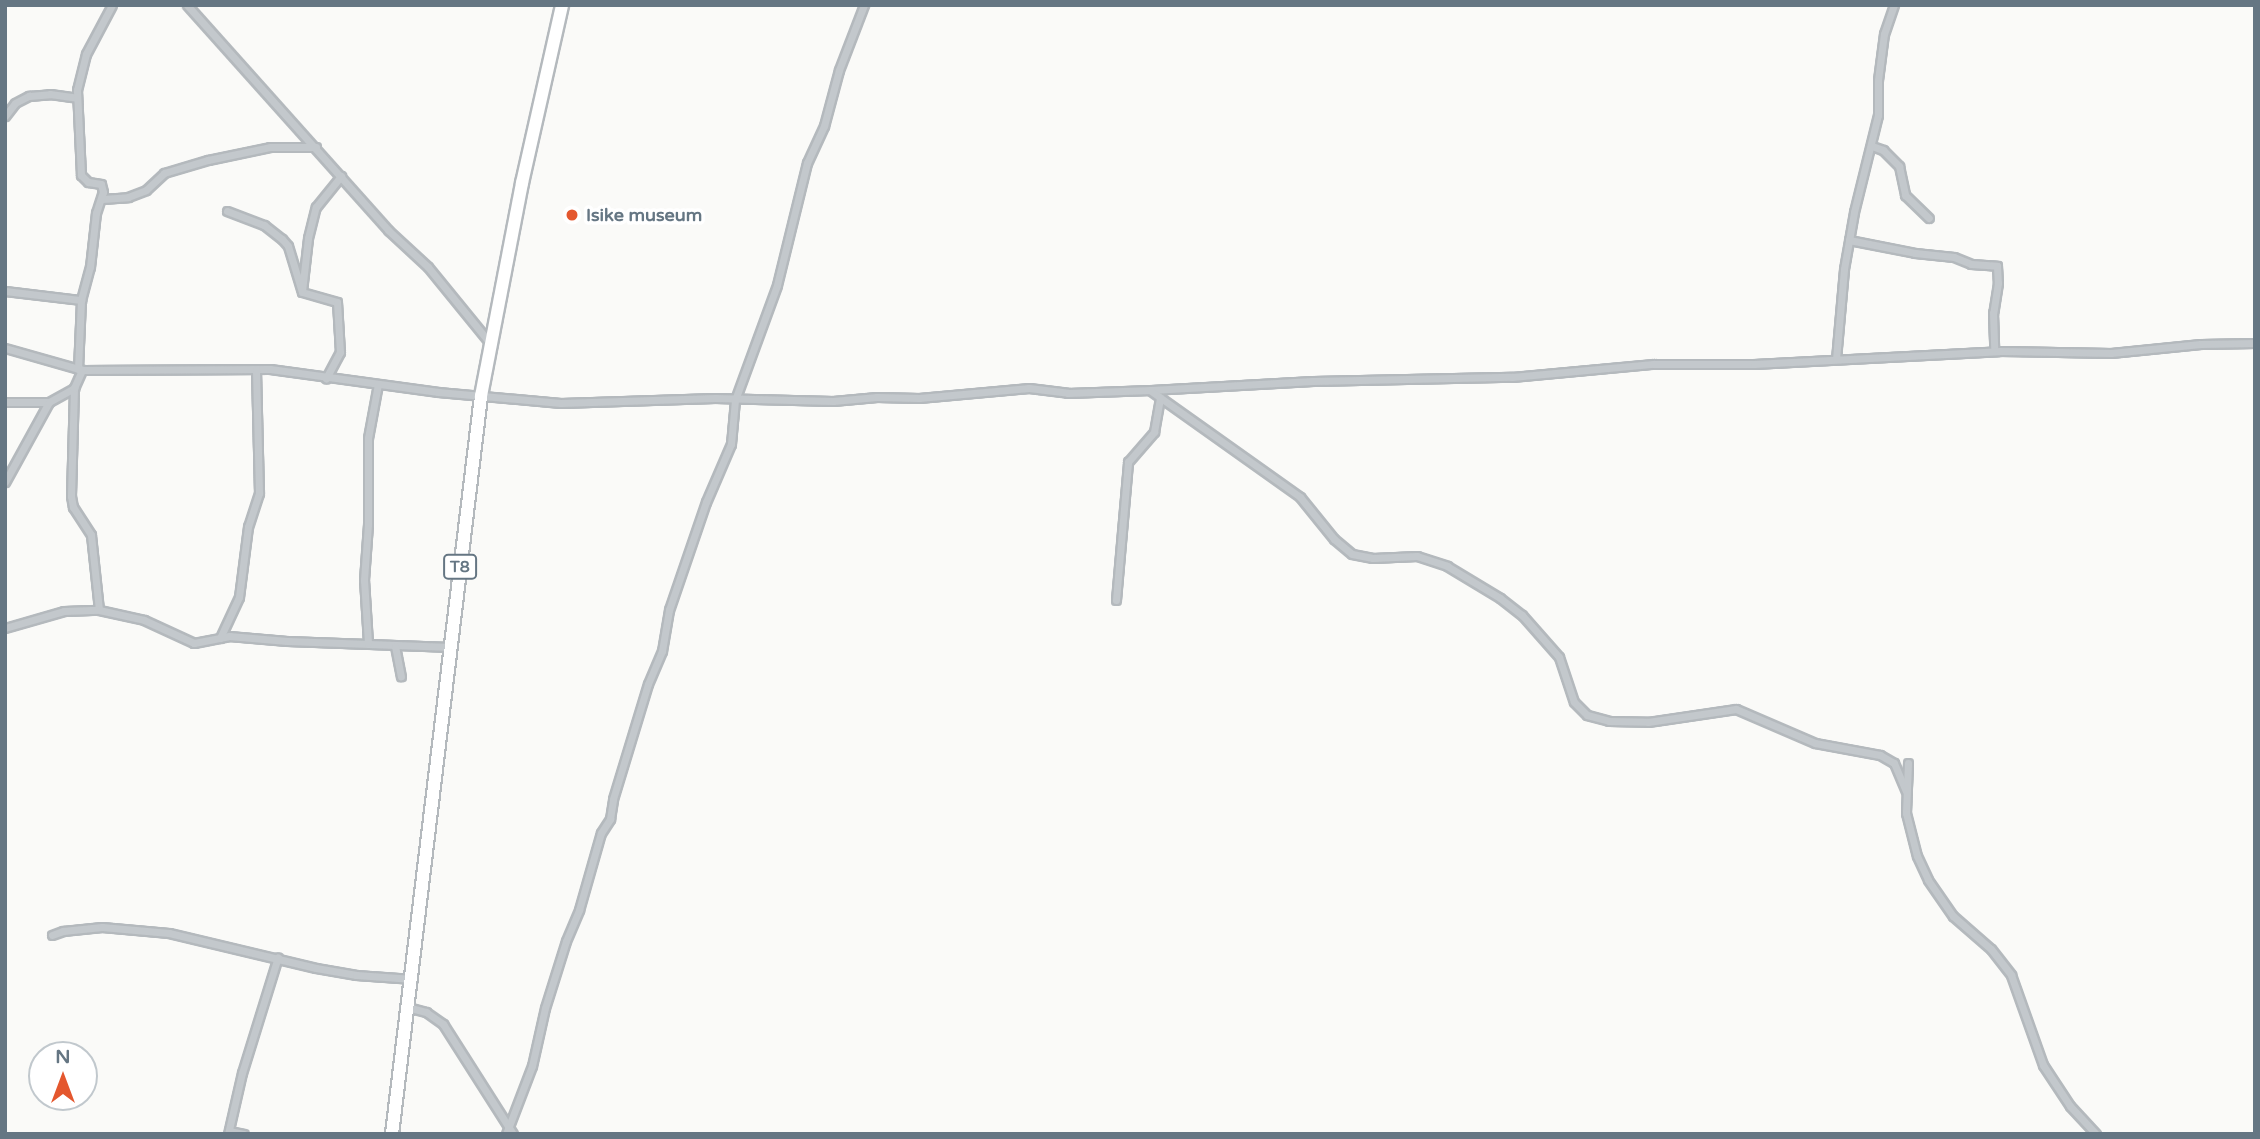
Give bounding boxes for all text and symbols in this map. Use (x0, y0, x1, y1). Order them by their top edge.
place label: Isike museum (586, 204, 702, 226)
marker: Isike museum (564, 207, 580, 223)
road number: T8 (442, 554, 477, 580)
north arrow (28, 1041, 98, 1111)
text: N (55, 1046, 71, 1068)

